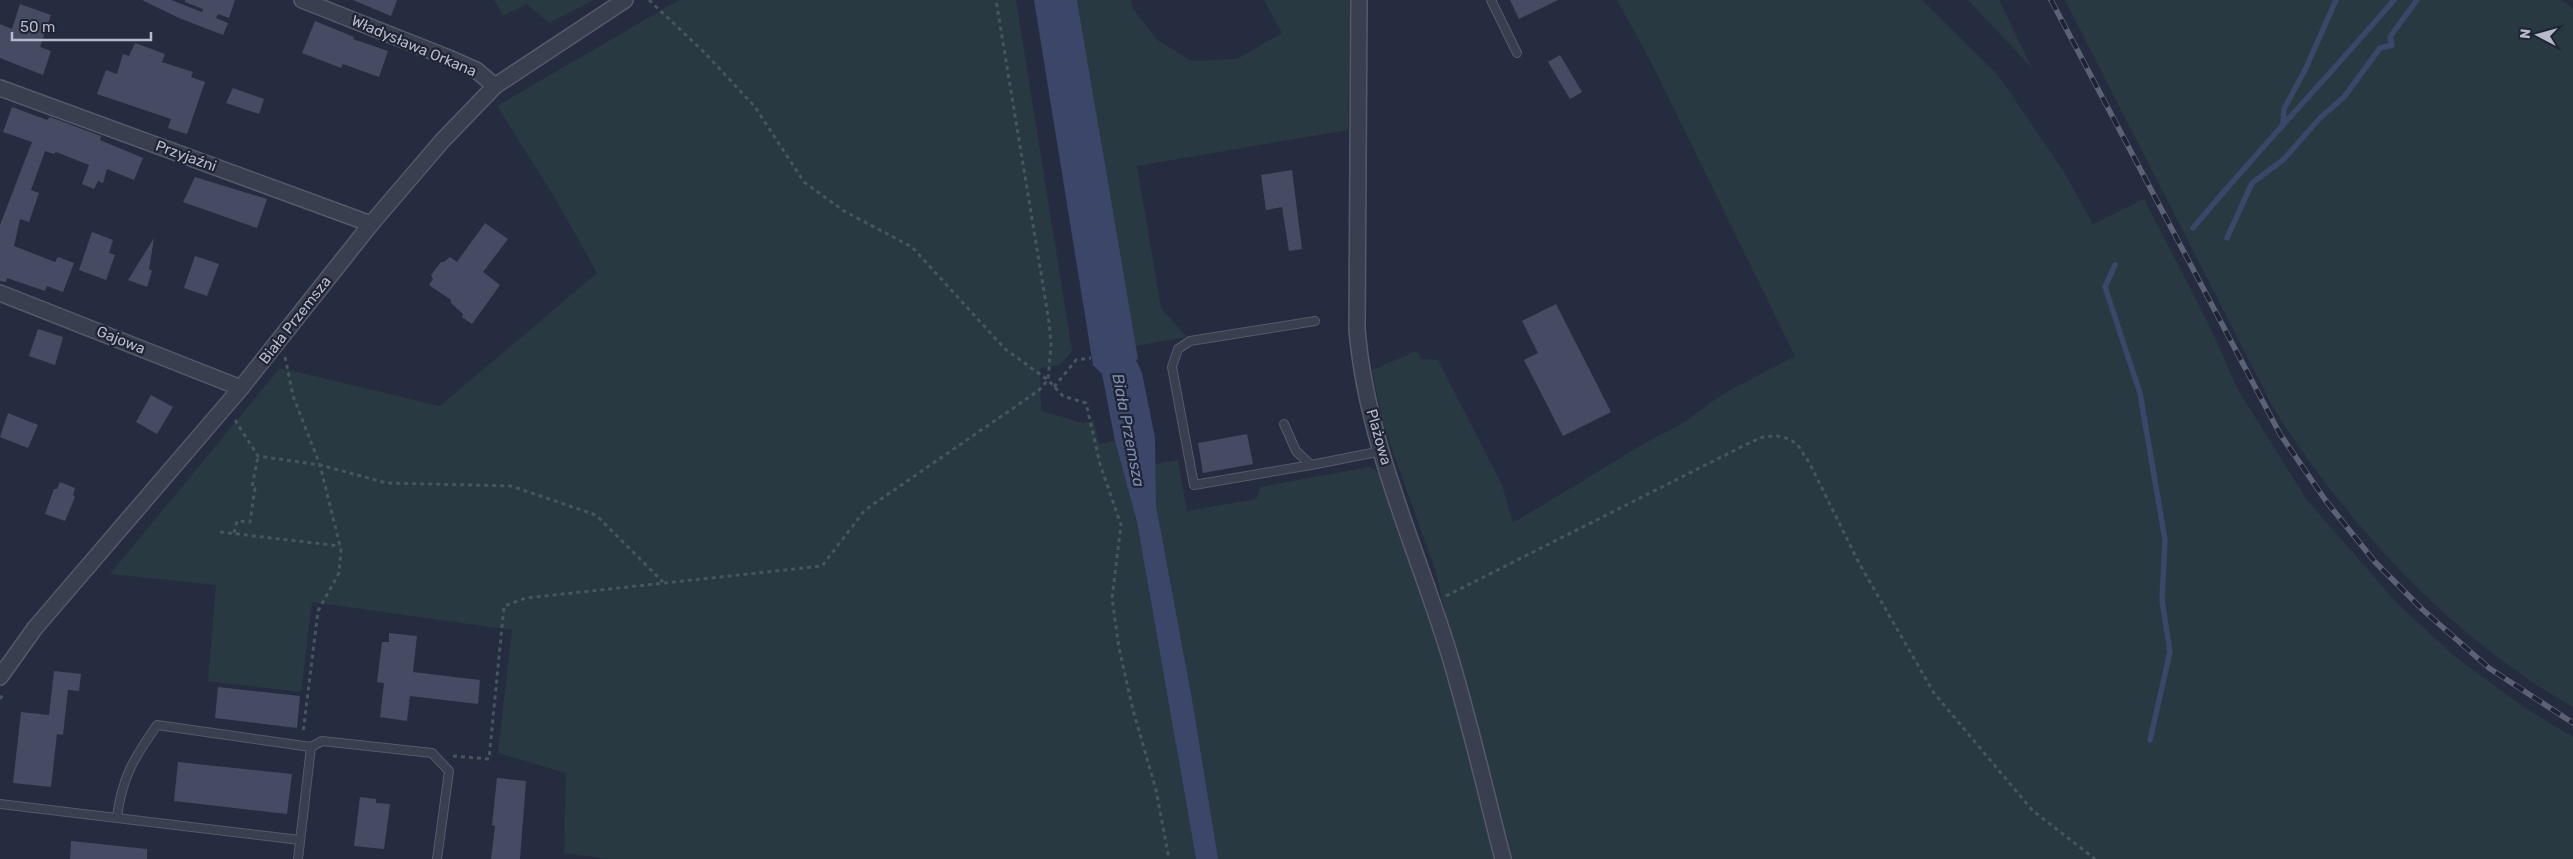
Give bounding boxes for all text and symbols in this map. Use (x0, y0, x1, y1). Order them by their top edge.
scale bar (12, 10, 151, 42)
north arrow (2513, 10, 2563, 60)
street label: Władysława Orkana (349, 11, 479, 81)
text: 50 m (20, 18, 55, 36)
text: N (2517, 28, 2535, 40)
street label: Przyjaźni (153, 137, 219, 175)
street label: Biała Przemsza (255, 273, 335, 367)
street label: Gajowa (94, 322, 148, 358)
water label: Biała Przemsza (1108, 372, 1149, 488)
street label: Plażowa (1362, 407, 1396, 467)

